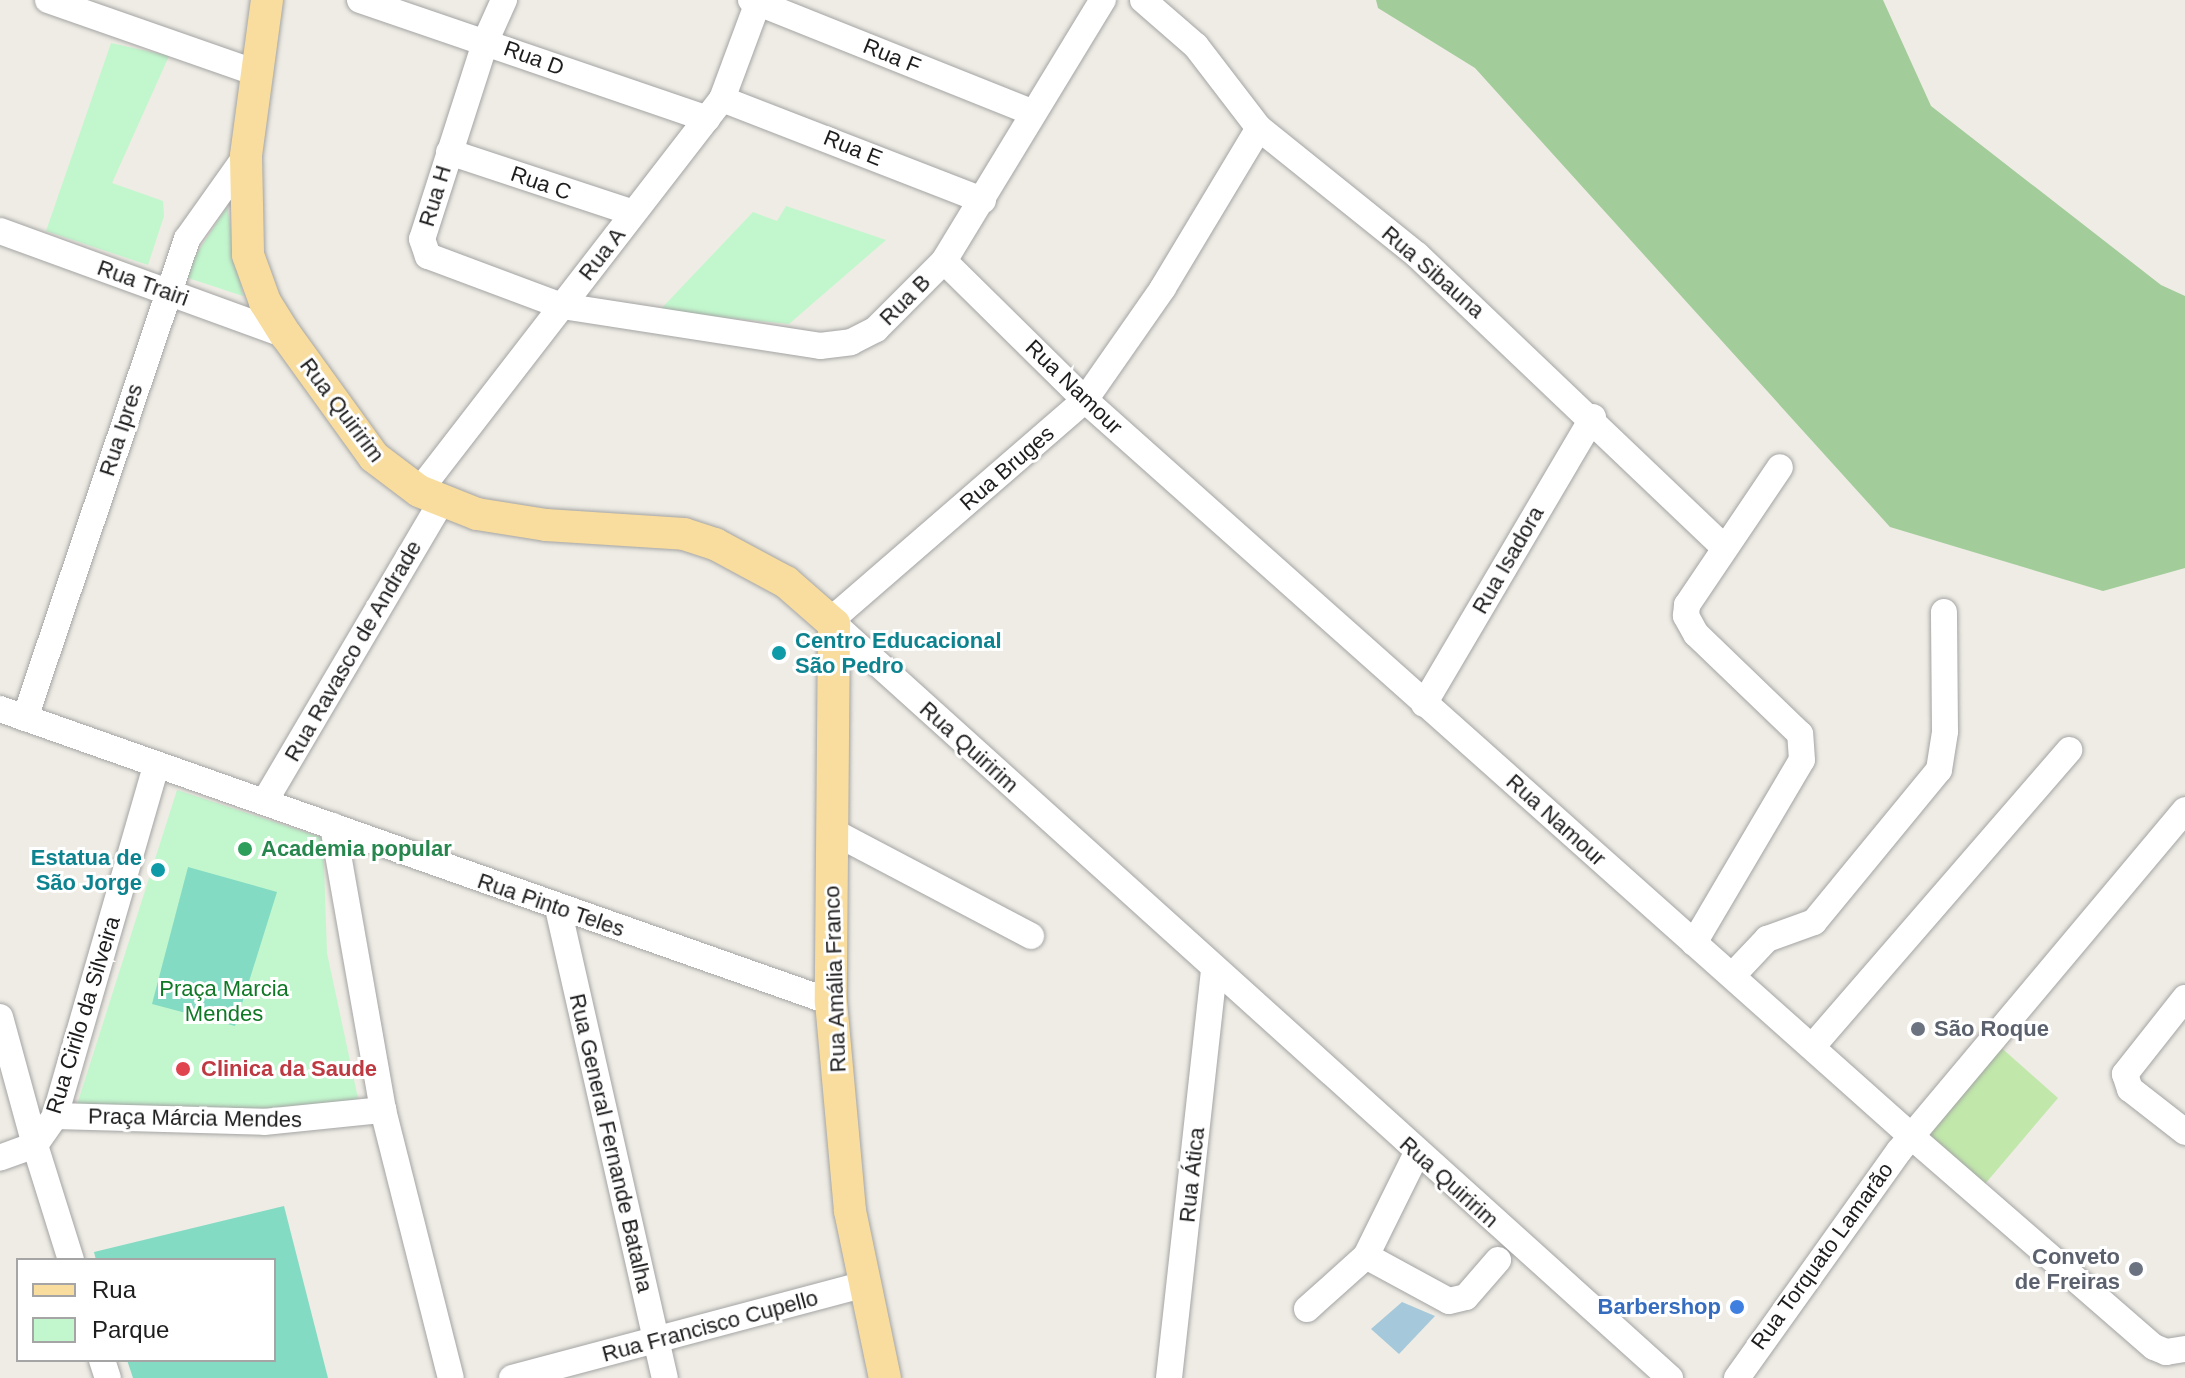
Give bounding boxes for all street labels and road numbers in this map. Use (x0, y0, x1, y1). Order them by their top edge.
street label: Rua F (859, 33, 925, 79)
street label: Rua D (500, 35, 568, 81)
street label: Rua E (820, 124, 886, 172)
street label: Rua C (507, 160, 575, 206)
street label: Rua H (413, 162, 457, 230)
street label: Rua Sibauna (1376, 220, 1490, 324)
street label: Rua A (573, 222, 631, 286)
street label: Rua Trairi (93, 254, 193, 312)
street label: Rua B (874, 269, 936, 331)
street label: Rua Namour (1020, 334, 1128, 440)
street label: Rua Quiririm (294, 353, 390, 467)
street label: Rua Ipres (94, 381, 148, 479)
street label: Rua Bruges (955, 420, 1059, 516)
street label: Rua Isadora (1467, 502, 1549, 618)
street label: Rua Ravasco de Andrade (279, 535, 427, 767)
street label: Rua Quiririm (914, 696, 1024, 798)
street label: Rua Namour (1501, 768, 1611, 872)
street label: Rua Pinto Teles (474, 867, 628, 943)
street label: Rua Amália Franco (819, 884, 851, 1074)
street label: Rua Cirilo da Silveira (40, 913, 126, 1117)
street label: Rua General Fernande Batalha (564, 991, 658, 1295)
street label: Praça Márcia Mendes (88, 1103, 302, 1133)
street label: Rua Ática (1174, 1126, 1210, 1224)
street label: Rua Quiririm (1394, 1131, 1504, 1233)
street label: Rua Torquato Lamarão (1745, 1157, 1899, 1355)
street label: Rua Francisco Cupello (599, 1284, 821, 1368)

